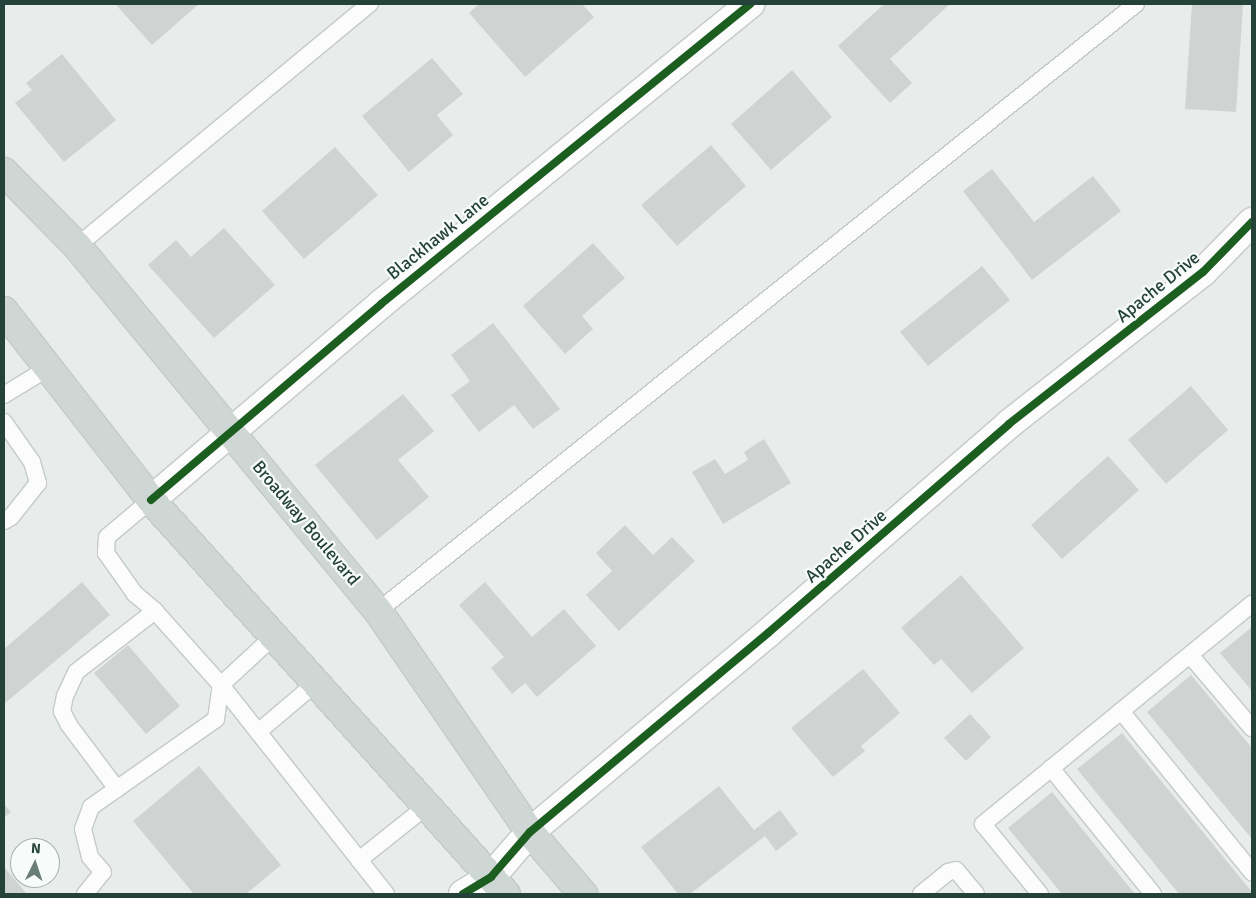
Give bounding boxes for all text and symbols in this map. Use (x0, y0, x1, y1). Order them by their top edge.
street label: Blackhawk Lane (383, 189, 493, 285)
street label: Apache Drive (1112, 247, 1204, 327)
street label: Broadway Boulevard (248, 456, 364, 590)
street label: Apache Drive (801, 505, 891, 587)
north arrow (10, 838, 60, 888)
text: N (31, 840, 41, 857)

